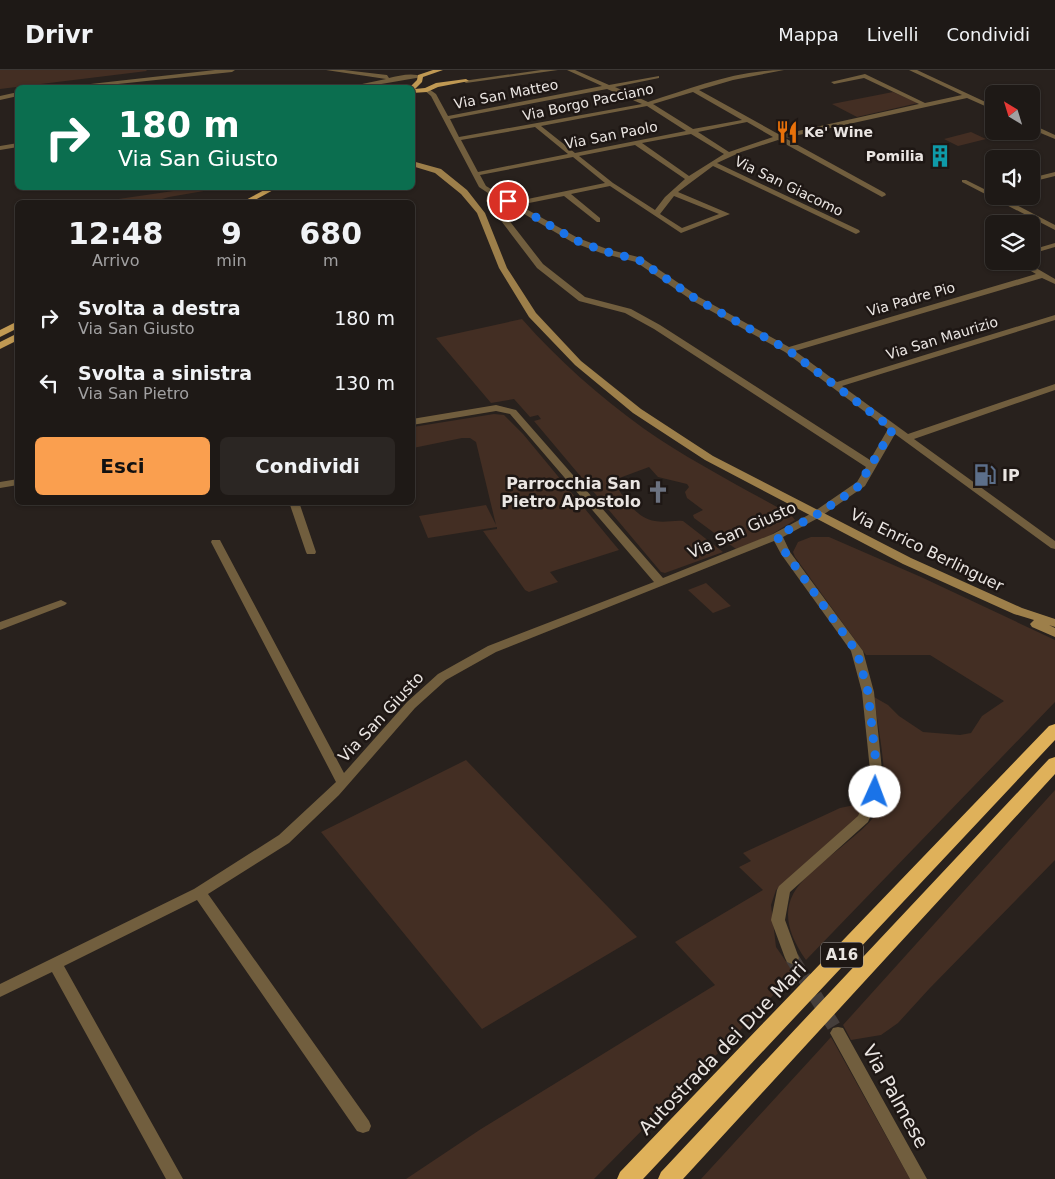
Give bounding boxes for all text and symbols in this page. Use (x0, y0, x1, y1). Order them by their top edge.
text: Drivr (25, 21, 92, 49)
text: Mappa (778, 24, 839, 45)
text: Livelli (867, 24, 919, 45)
text: Condividi (947, 24, 1030, 45)
street label: Via San Matteo (453, 76, 559, 112)
street label: Via Borgo Pacciano (521, 80, 655, 124)
north arrow (985, 85, 1040, 140)
map controls (985, 85, 1040, 270)
icon: right (35, 105, 100, 170)
text: 180 m (118, 105, 240, 145)
street label: Via San Paolo (563, 118, 659, 152)
restaurant icon: Ke' Wine (774, 119, 800, 145)
place label: Ke' Wine (804, 124, 873, 140)
building icon: Pomilia (927, 143, 953, 169)
text: Via San Giusto (118, 146, 278, 171)
place label: Pomilia (866, 148, 924, 164)
button: sound (985, 150, 1040, 205)
street label: Via San Giacomo (732, 153, 846, 219)
pin (487, 180, 529, 222)
icon: arrive (494, 187, 522, 215)
button: layers (985, 215, 1040, 270)
text: 12:48 (68, 216, 163, 251)
text: 9 (221, 216, 242, 251)
text: 680 (299, 216, 362, 251)
text: Arrivo (92, 251, 139, 270)
text: min (216, 251, 247, 270)
text: m (323, 251, 339, 270)
street label: Via Padre Pio (865, 279, 957, 319)
text: Svolta a destra (78, 297, 241, 319)
icon: right (35, 304, 63, 332)
text: 180 m (334, 307, 395, 329)
street label: Via San Maurizio (884, 313, 1000, 363)
text: Via San Giusto (78, 319, 195, 338)
text: Svolta a sinistra (78, 362, 252, 384)
icon: left (35, 369, 63, 397)
text: 130 m (334, 372, 395, 394)
text: Via San Pietro (78, 384, 189, 403)
button: Esci (35, 437, 210, 495)
button: Condividi (220, 437, 395, 495)
fuel station icon: IP (972, 462, 998, 488)
place label: IP (1002, 466, 1020, 485)
place label: Parrocchia San Pietro Apostolo (501, 474, 641, 511)
church icon: Parrocchia San Pietro Apostolo (645, 479, 671, 505)
street label: Via San Giusto (685, 498, 799, 562)
street label: Via Enrico Berlinguer (847, 505, 1007, 596)
street label: Via San Giusto (334, 668, 428, 766)
position arrow (848, 765, 900, 817)
road number: A16 (821, 942, 863, 968)
street label: Autostrada dei Due Mari (634, 957, 810, 1139)
street label: Via Palmese (859, 1040, 933, 1152)

